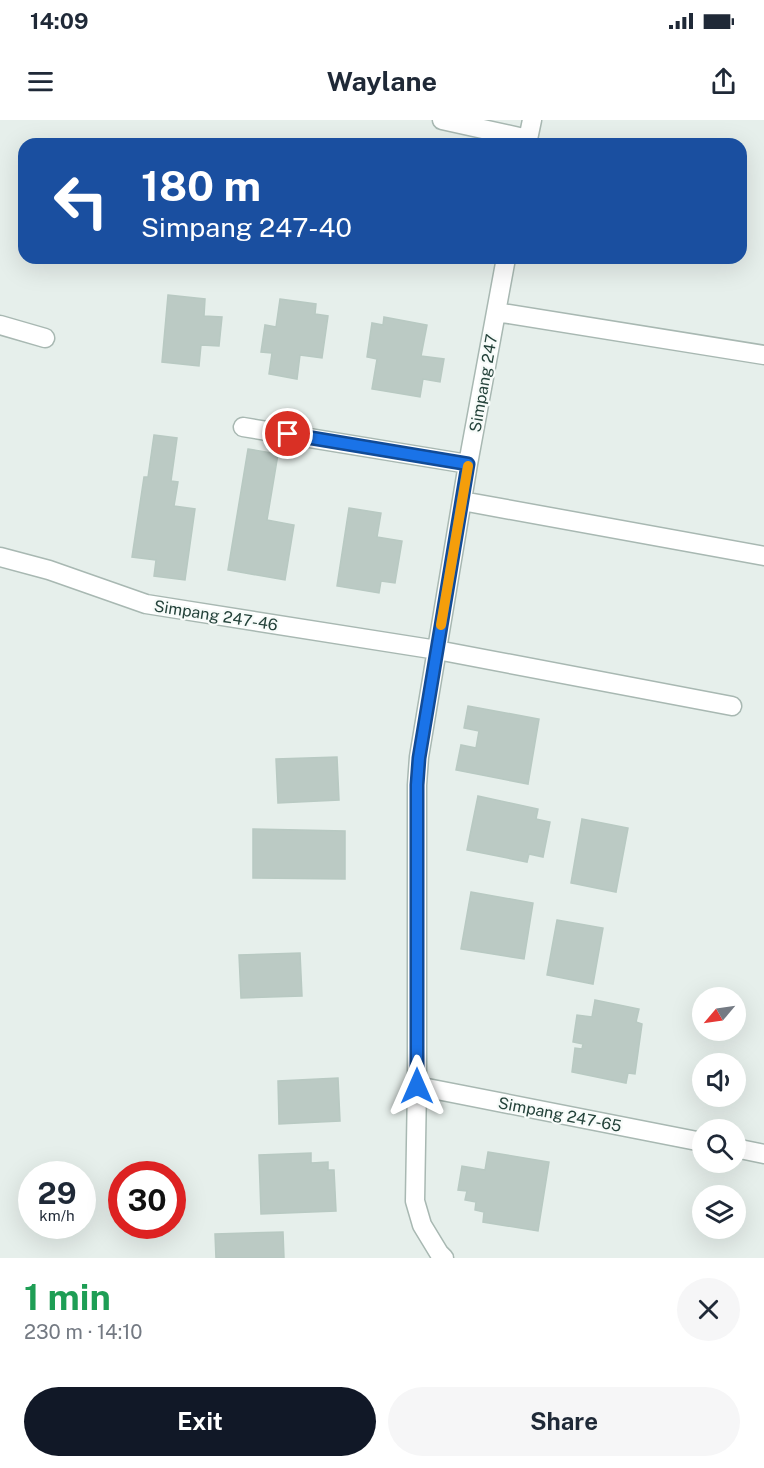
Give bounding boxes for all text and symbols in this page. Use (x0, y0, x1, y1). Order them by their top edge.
text: 14:09 (30, 8, 88, 34)
icon: menu (24, 65, 57, 98)
text: Waylane (327, 65, 437, 97)
icon: share (707, 65, 740, 98)
text: 180 m (141, 161, 261, 210)
icon: left (42, 162, 120, 240)
text: Simpang 247-40 (141, 211, 352, 243)
street label: Simpang 247 (466, 333, 501, 434)
pin (262, 408, 313, 459)
icon: arrive (271, 417, 304, 450)
street label: Simpang 247-46 (153, 596, 279, 635)
north arrow (692, 987, 746, 1041)
map controls (692, 987, 746, 1239)
button: sound (692, 1053, 746, 1107)
position arrow (385, 1054, 449, 1118)
street label: Simpang 247-65 (497, 1093, 623, 1136)
button: search (692, 1119, 746, 1173)
speed limit sign: 30 (108, 1161, 186, 1239)
text: 29 (38, 1175, 76, 1211)
button: layers (692, 1185, 746, 1239)
text: km/h (39, 1207, 75, 1224)
text: 1 min (24, 1276, 111, 1318)
button: close (677, 1278, 740, 1341)
text: 230 m · 14:10 (24, 1320, 143, 1344)
button: Exit (24, 1387, 376, 1456)
button: Share (388, 1387, 740, 1456)

